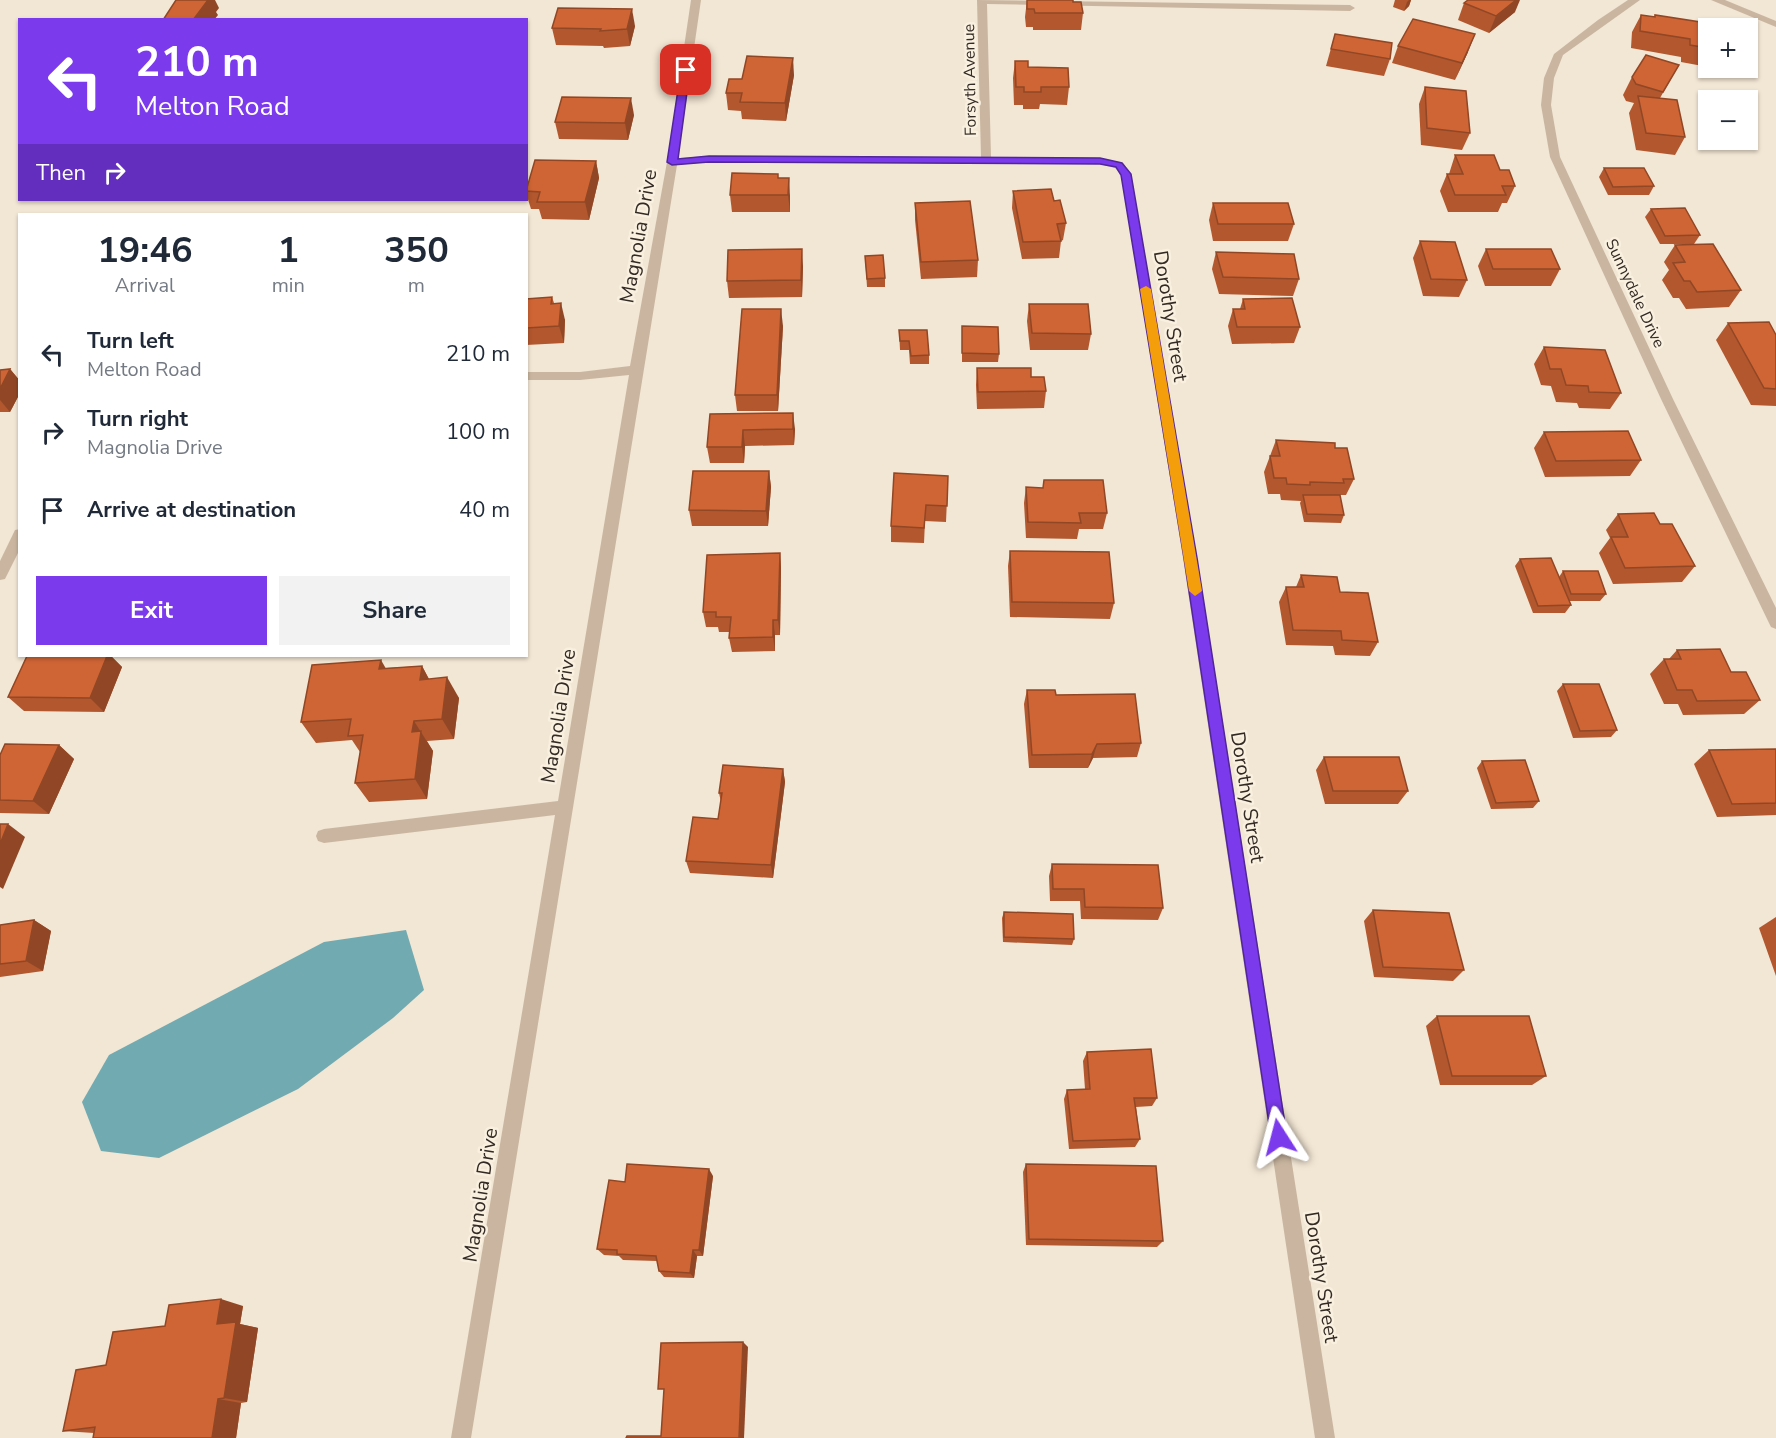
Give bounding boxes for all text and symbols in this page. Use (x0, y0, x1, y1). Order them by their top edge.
map controls (1698, 18, 1758, 150)
button: + (1698, 18, 1758, 78)
street label: Forsyth Avenue (958, 24, 982, 136)
text: 210 m (135, 34, 259, 91)
icon: left (36, 42, 114, 120)
pin (660, 44, 711, 95)
icon: arrive (669, 53, 702, 86)
text: Melton Road (135, 88, 290, 125)
button: − (1698, 90, 1758, 150)
icon: right (98, 156, 131, 189)
text: Then (36, 158, 86, 188)
street label: Magnolia Drive (613, 167, 664, 305)
text: 19:46 (97, 226, 193, 275)
text: 1 (277, 226, 299, 275)
text: 350 (384, 226, 449, 275)
street label: Sunnydale Drive (1600, 235, 1670, 352)
street label: Dorothy Street (1147, 249, 1194, 384)
text: Arrival (115, 272, 175, 299)
text: min (272, 272, 305, 299)
text: m (408, 272, 425, 299)
text: Turn left (87, 326, 174, 356)
icon: left (36, 338, 69, 371)
text: 210 m (446, 339, 510, 369)
text: Melton Road (87, 356, 202, 383)
text: Turn right (87, 404, 188, 434)
icon: right (36, 416, 69, 449)
text: 100 m (446, 417, 510, 447)
text: Magnolia Drive (87, 434, 223, 461)
icon: arrive (36, 494, 69, 527)
text: Arrive at destination (87, 495, 296, 525)
text: 40 m (459, 495, 510, 525)
button: Exit (36, 576, 267, 645)
button: Share (279, 576, 510, 645)
street label: Magnolia Drive (535, 647, 582, 785)
street label: Dorothy Street (1224, 730, 1271, 865)
position arrow (1247, 1105, 1311, 1169)
street label: Magnolia Drive (457, 1126, 504, 1264)
street label: Dorothy Street (1298, 1210, 1345, 1345)

